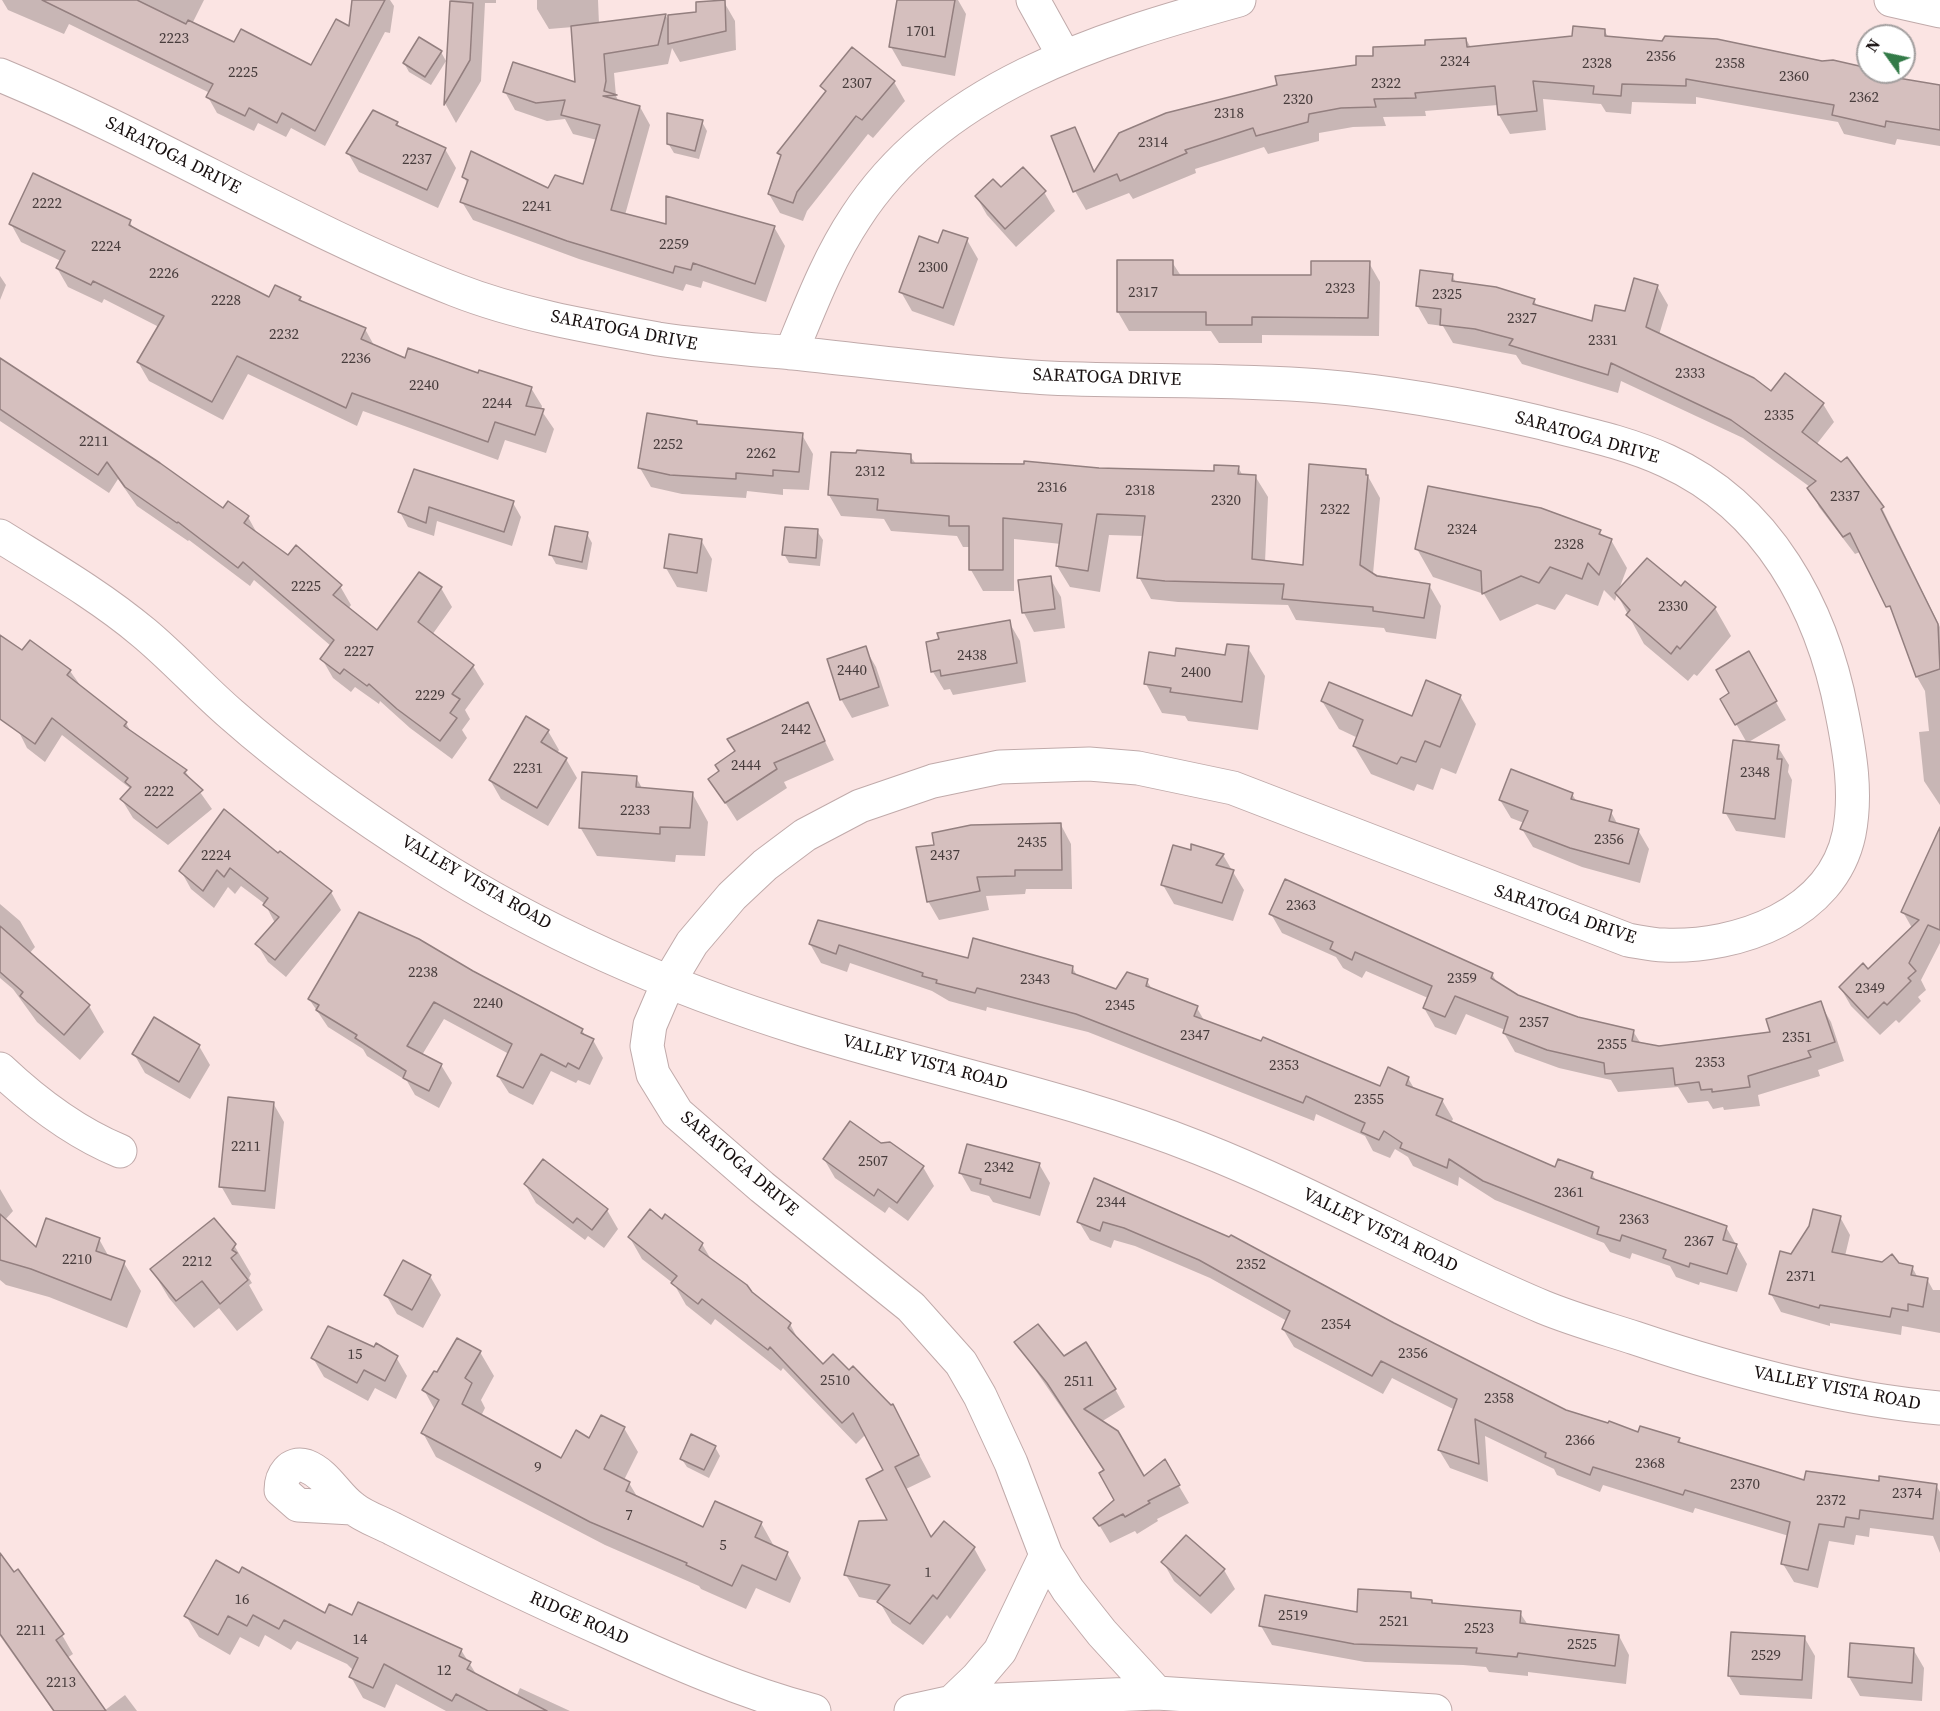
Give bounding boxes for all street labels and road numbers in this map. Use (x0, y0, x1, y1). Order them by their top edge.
street label: SARATOGA DRIVE (102, 113, 244, 199)
street label: SARATOGA DRIVE (549, 306, 699, 356)
street label: SARATOGA DRIVE (1032, 365, 1182, 391)
street label: SARATOGA DRIVE (1512, 407, 1662, 469)
street label: VALLEY VISTA ROAD (397, 831, 555, 935)
street label: SARATOGA DRIVE (1491, 881, 1639, 949)
street label: VALLEY VISTA ROAD (840, 1031, 1010, 1095)
street label: SARATOGA DRIVE (676, 1107, 802, 1221)
street label: VALLEY VISTA ROAD (1299, 1184, 1461, 1278)
street label: VALLEY VISTA ROAD (1751, 1362, 1923, 1416)
street label: RIDGE ROAD (526, 1587, 632, 1651)

